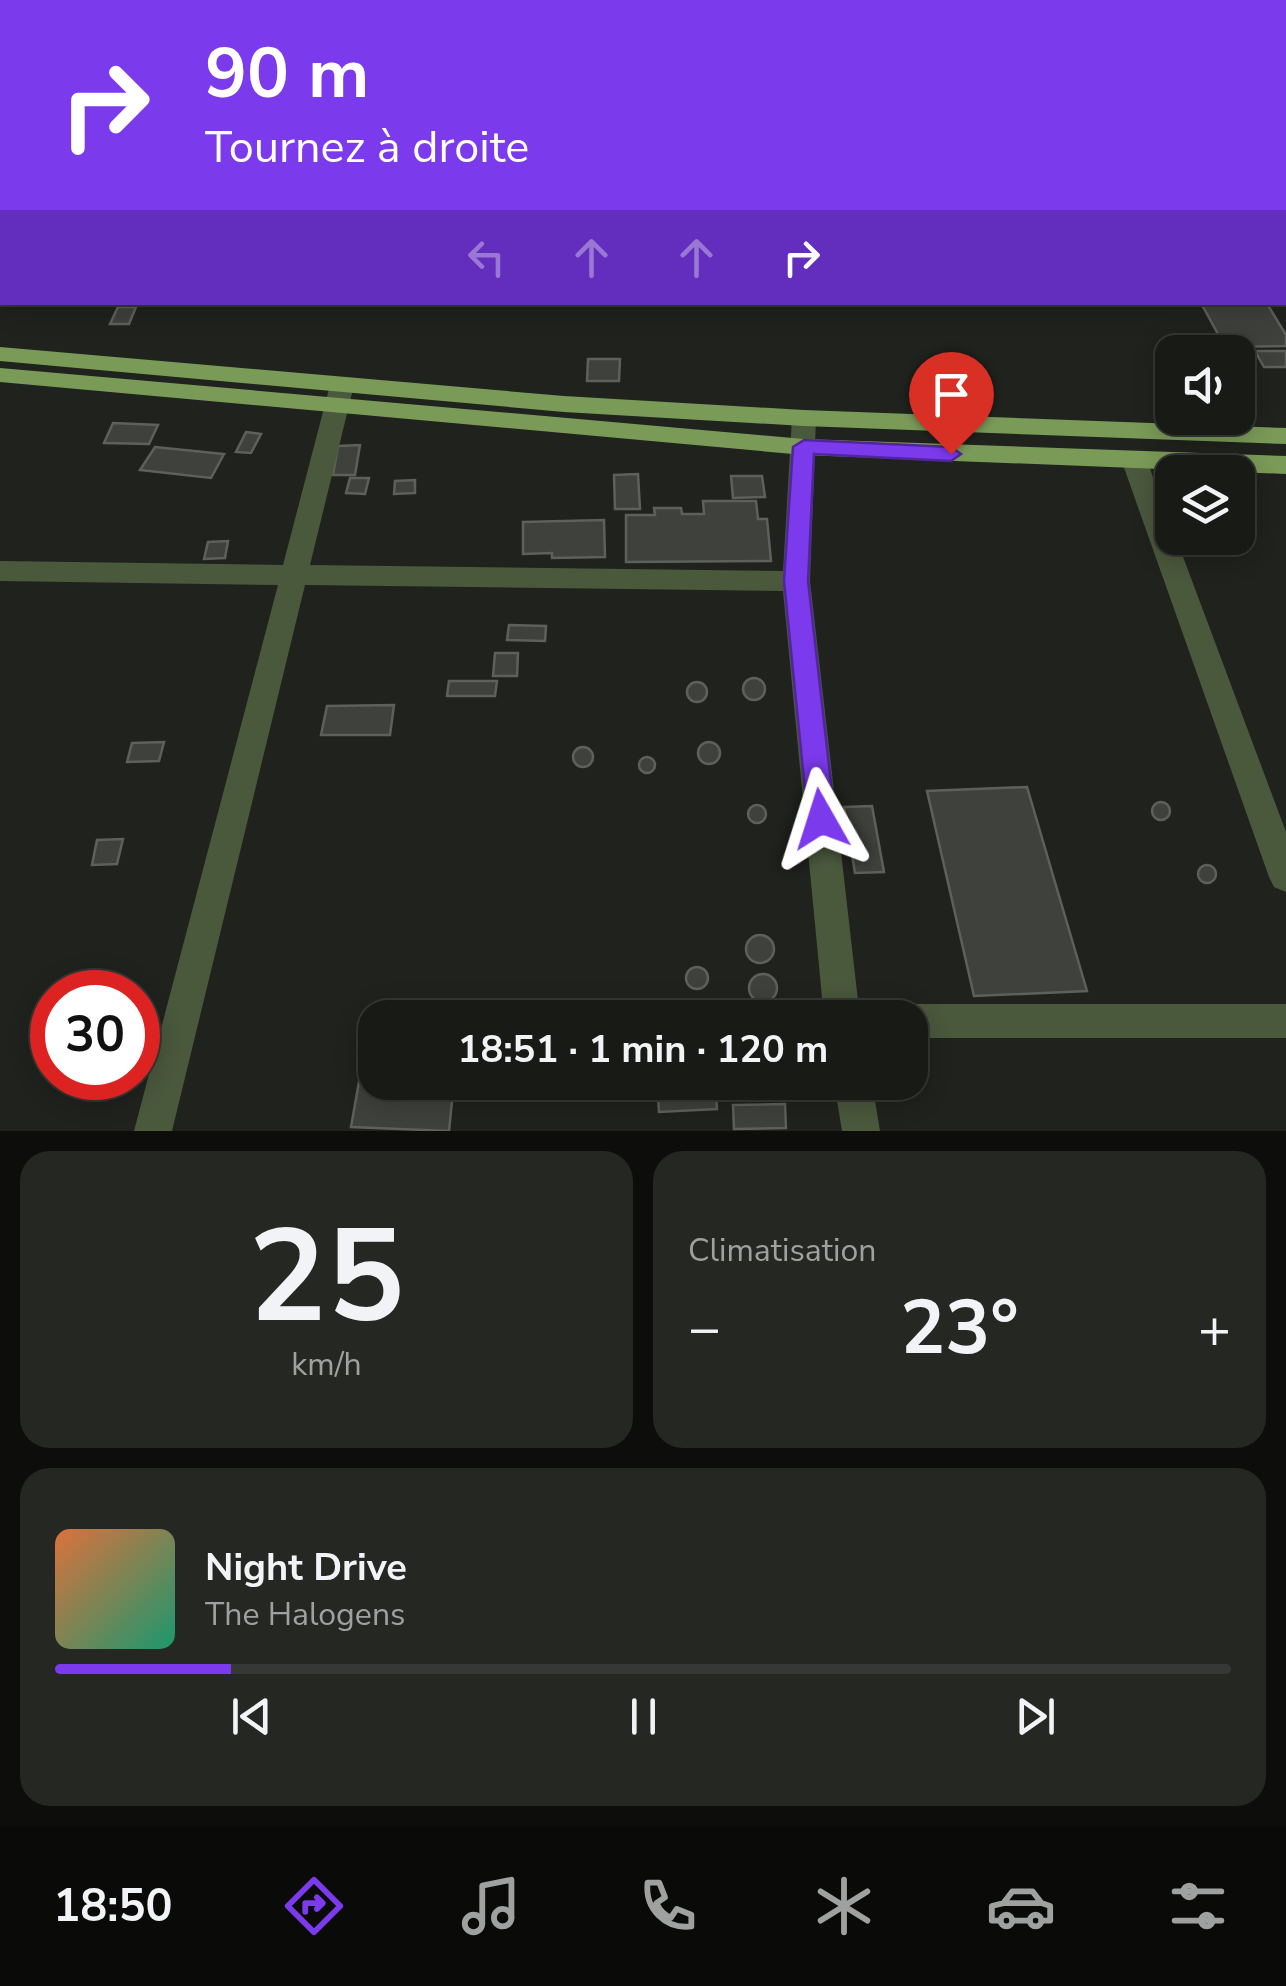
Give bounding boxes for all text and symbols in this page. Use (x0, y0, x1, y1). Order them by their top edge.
text: 90 m (205, 26, 369, 122)
icon: right (40, 40, 170, 170)
text: Tournez à droite (205, 117, 529, 178)
icon: left (459, 230, 514, 285)
icon: ahead (564, 230, 619, 285)
icon: ahead (669, 230, 724, 285)
icon: right (774, 230, 829, 285)
map controls (1155, 335, 1255, 555)
button: sound (1155, 335, 1255, 435)
pin (909, 352, 994, 455)
icon: arrive (924, 367, 979, 422)
button: layers (1155, 455, 1255, 555)
position arrow (769, 767, 873, 871)
speed limit sign: 30 (30, 970, 160, 1100)
text: 18:51 · 1 min · 120 m (458, 1024, 828, 1075)
text: 25 (248, 1189, 405, 1366)
text: Climatisation (688, 1229, 876, 1272)
text: 23° (900, 1277, 1019, 1379)
text: − (688, 1291, 721, 1366)
text: + (1198, 1291, 1231, 1366)
text: km/h (291, 1343, 362, 1386)
text: Night Drive (205, 1542, 407, 1593)
text: The Halogens (205, 1593, 405, 1636)
icon: previous (224, 1689, 279, 1744)
icon: pause (616, 1689, 671, 1744)
icon: next (1008, 1689, 1063, 1744)
icon: directions (279, 1871, 349, 1941)
icon: music (456, 1871, 526, 1941)
icon: phone (633, 1871, 703, 1941)
icon: climate (809, 1871, 879, 1941)
icon: car (986, 1871, 1056, 1941)
icon: filters (1163, 1871, 1233, 1941)
text: 18:50 (53, 1876, 173, 1937)

